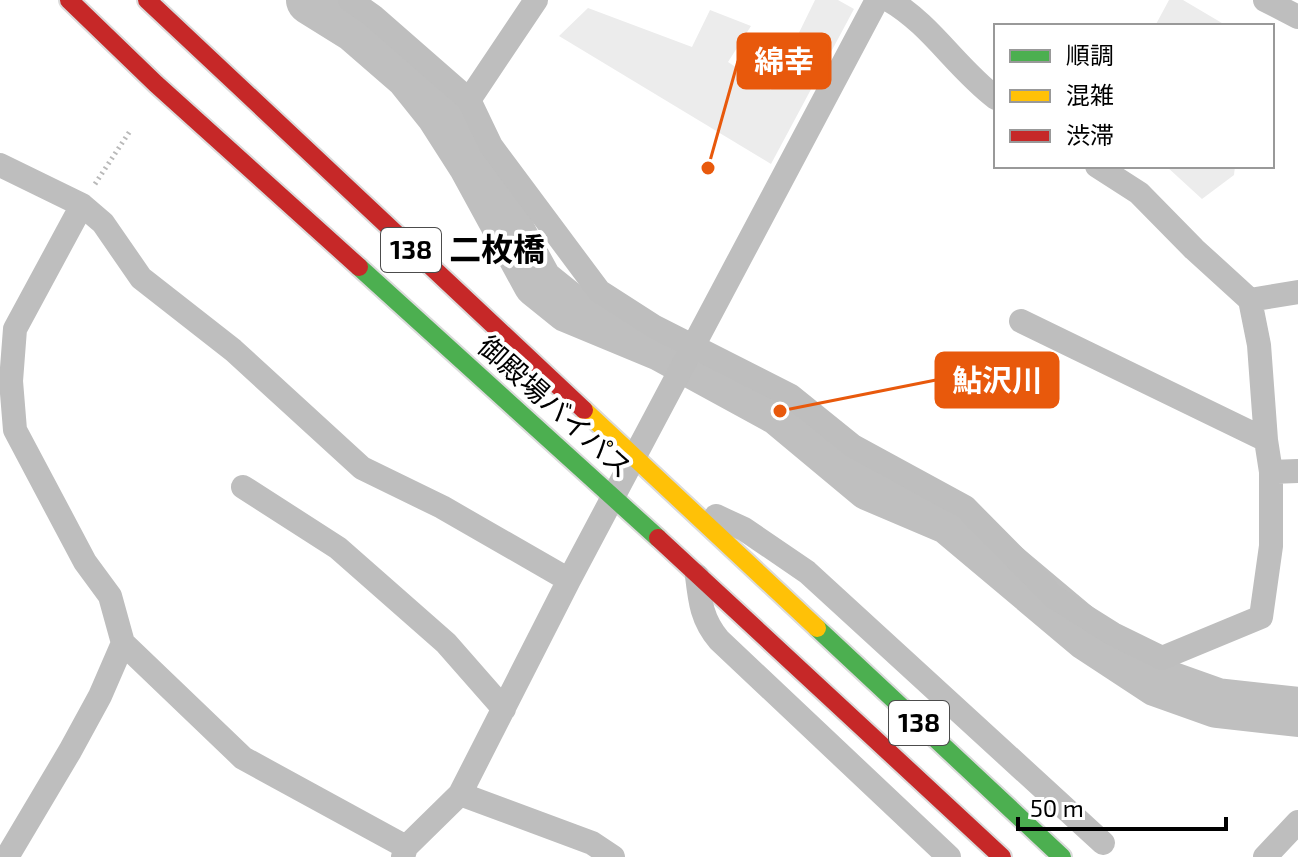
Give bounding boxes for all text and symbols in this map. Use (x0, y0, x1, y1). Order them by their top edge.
legend (994, 24, 1274, 168)
callout: 綿幸 (738, 34, 830, 88)
text: 順調 (1066, 40, 1114, 69)
text: 綿幸 (754, 42, 814, 78)
text: 混雑 (1066, 80, 1114, 109)
text: 渋滞 (1066, 120, 1114, 149)
road number: 138 (381, 228, 441, 272)
district label: 二枚橋 (449, 229, 545, 267)
street label: 御殿場バイパス (472, 328, 640, 484)
callout: 鮎沢川 (936, 353, 1058, 407)
text: 鮎沢川 (952, 361, 1042, 397)
road number: 138 (889, 701, 949, 745)
scale bar (1018, 781, 1226, 831)
text: 50 m (1030, 793, 1084, 822)

